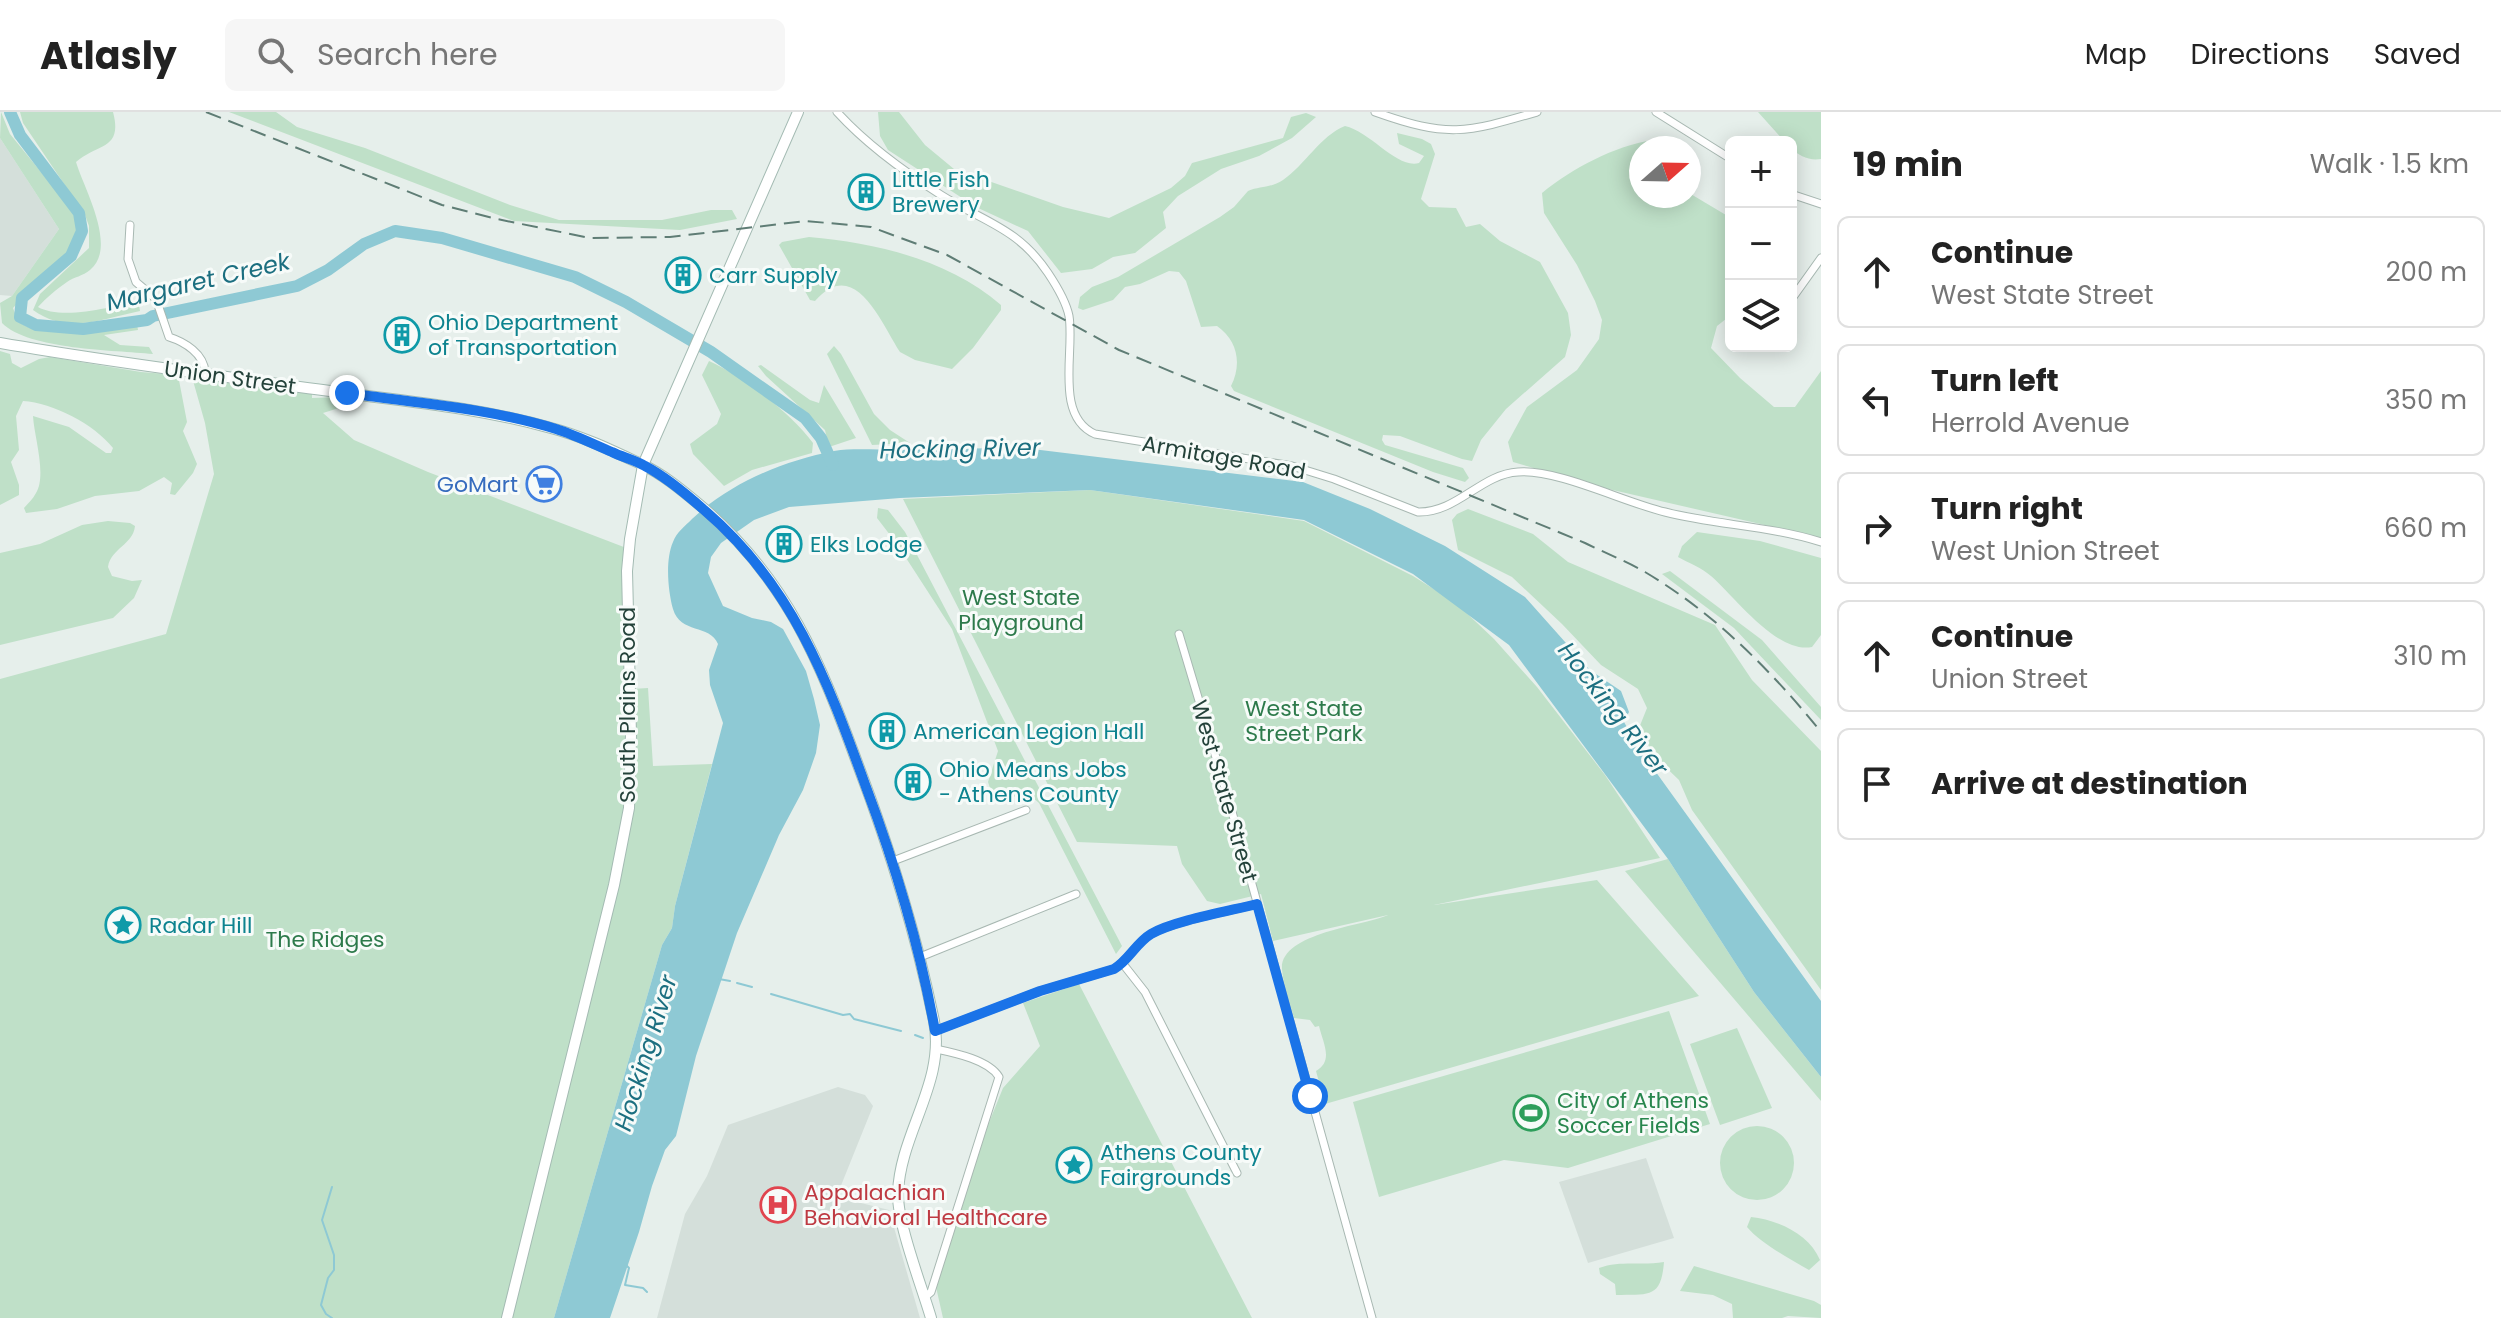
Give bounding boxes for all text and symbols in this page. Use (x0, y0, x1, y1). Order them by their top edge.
search box (225, 19, 785, 91)
text: Atlasly (40, 29, 177, 82)
icon: search (253, 33, 297, 77)
text: Search here (317, 33, 498, 76)
text: Map (2085, 35, 2147, 74)
text: Directions (2191, 35, 2330, 74)
text: Saved (2374, 35, 2461, 74)
north arrow (1629, 136, 1701, 208)
map controls (1725, 136, 1797, 352)
button: + (1725, 136, 1797, 208)
text: 19 min (1853, 140, 1963, 188)
text: Walk · 1.5 km (2310, 146, 2469, 182)
place label: Little Fish Brewery (892, 164, 990, 220)
building icon: Little Fish Brewery (847, 173, 885, 211)
button: − (1725, 208, 1797, 280)
text: Continue (1931, 231, 2073, 274)
water label: Margaret Creek (103, 244, 295, 319)
icon: ahead (1855, 250, 1899, 294)
text: 200 m (2386, 254, 2467, 290)
building icon: Carr Supply (664, 256, 702, 294)
place label: Carr Supply (709, 260, 838, 291)
text: West State Street (1931, 277, 2153, 313)
button: layers (1725, 280, 1797, 352)
place label: Ohio Department of Transportation (428, 307, 618, 363)
building icon: Ohio Department of Transportation (383, 316, 421, 354)
street label: Union Street (162, 353, 298, 402)
text: Turn left (1931, 359, 2059, 402)
route end (329, 375, 365, 411)
icon: left (1855, 378, 1899, 422)
text: 350 m (2385, 382, 2467, 418)
text: Herrold Avenue (1931, 405, 2130, 441)
street label: Armitage Road (1140, 428, 1308, 487)
water label: Hocking River (879, 431, 1042, 466)
supermarket icon: GoMart (525, 465, 563, 503)
place label: GoMart (437, 469, 518, 500)
text: Turn right (1931, 487, 2083, 530)
icon: right (1855, 506, 1899, 550)
text: 660 m (2384, 510, 2467, 546)
building icon: Elks Lodge (765, 525, 803, 563)
place label: Elks Lodge (810, 529, 922, 560)
text: West Union Street (1931, 533, 2159, 569)
park label: West State Playground (958, 582, 1084, 638)
street label: South Plains Road (612, 607, 643, 803)
text: Continue (1931, 615, 2073, 658)
icon: ahead (1855, 634, 1899, 678)
water label: Hocking River (1551, 635, 1677, 783)
text: 310 m (2393, 638, 2467, 674)
text: Union Street (1931, 661, 2088, 697)
park label: West State Street Park (1245, 693, 1363, 749)
street label: West State Street (1184, 696, 1265, 886)
building icon: American Legion Hall (868, 712, 906, 750)
place label: American Legion Hall (913, 716, 1144, 747)
place label: Ohio Means Jobs - Athens County (939, 754, 1127, 810)
icon: arrive (1855, 762, 1899, 806)
text: Arrive at destination (1931, 762, 2248, 805)
building icon: Ohio Means Jobs - Athens County (894, 763, 932, 801)
place icon: Radar Hill (104, 906, 142, 944)
place label: Radar Hill (149, 910, 253, 941)
park label: The Ridges (265, 924, 385, 955)
water label: Hocking River (606, 970, 685, 1135)
route start (1292, 1078, 1328, 1114)
place label: City of Athens Soccer Fields (1557, 1085, 1709, 1141)
sports icon: City of Athens Soccer Fields (1512, 1094, 1550, 1132)
place label: Athens County Fairgrounds (1100, 1137, 1262, 1193)
place icon: Athens County Fairgrounds (1055, 1146, 1093, 1184)
place label: Appalachian Behavioral Healthcare (804, 1177, 1048, 1233)
hospital icon: Appalachian Behavioral Healthcare (759, 1186, 797, 1224)

